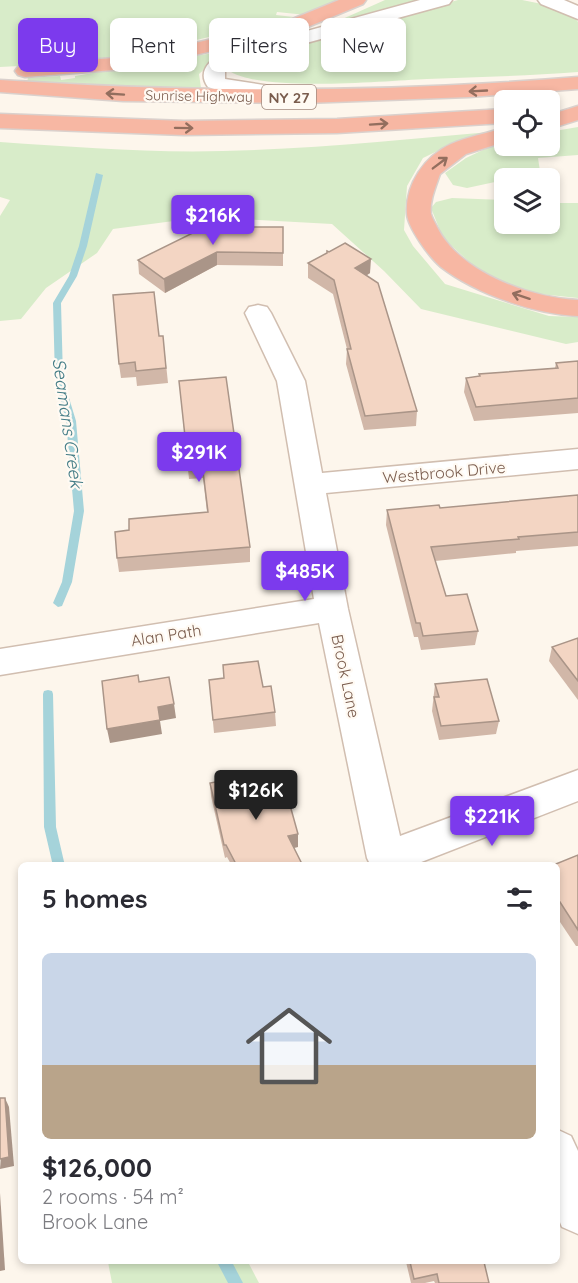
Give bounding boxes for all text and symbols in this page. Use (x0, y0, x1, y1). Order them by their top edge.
chip: Buy (18, 18, 98, 72)
chip: Rent (110, 18, 197, 72)
chip: Filters (209, 18, 309, 72)
chip: New (321, 18, 406, 72)
road number: NY 27 (262, 85, 316, 109)
street label: Sunrise Highway (145, 86, 253, 106)
one-way arrow (468, 86, 488, 97)
one-way arrow (106, 88, 125, 99)
map controls (494, 90, 560, 234)
button: locate (494, 90, 560, 156)
one-way arrow (369, 118, 389, 129)
one-way arrow (174, 122, 194, 134)
one-way arrow (431, 157, 447, 169)
button: layers (494, 168, 560, 234)
pin: $216K (171, 195, 255, 246)
text: $216K (185, 202, 241, 227)
one-way arrow (512, 290, 531, 301)
water label: Seamans Creek (48, 357, 89, 491)
pin: $291K (157, 432, 241, 483)
text: $291K (171, 439, 227, 464)
street label: Westbrook Drive (382, 457, 506, 487)
pin: $485K (263, 551, 347, 602)
text: $485K (275, 558, 335, 583)
street label: Alan Path (129, 620, 203, 650)
street label: Brook Lane (327, 632, 365, 720)
pin: $126K (214, 770, 298, 821)
text: $126K (228, 777, 284, 802)
pin: $221K (450, 796, 534, 847)
text: $221K (464, 803, 520, 828)
text: 5 homes (42, 882, 148, 915)
icon: filters (503, 882, 536, 915)
icon: home (235, 992, 343, 1100)
text: $126,000 (42, 1151, 152, 1184)
text: 2 rooms · 54 m² (42, 1184, 184, 1209)
text: Brook Lane (42, 1209, 148, 1234)

